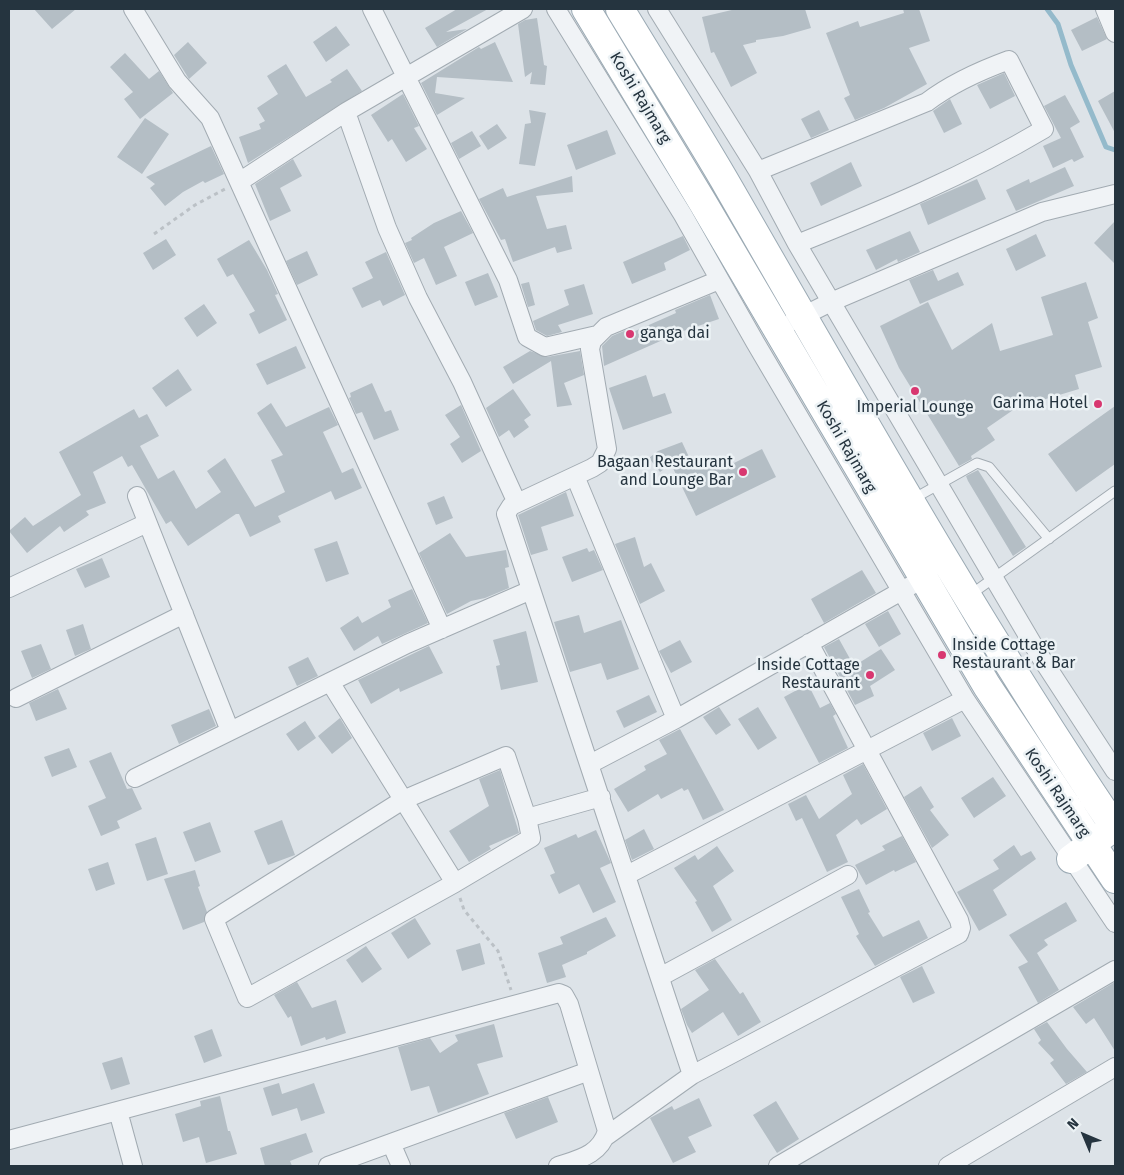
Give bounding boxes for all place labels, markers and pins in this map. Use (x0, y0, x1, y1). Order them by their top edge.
place label: ganga dai (640, 324, 710, 344)
marker: ganga dai (624, 328, 636, 340)
marker: Imperial Lounge (909, 385, 921, 397)
place label: Garima Hotel (993, 394, 1088, 414)
place label: Imperial Lounge (856, 398, 974, 418)
marker: Garima Hotel (1092, 398, 1104, 410)
place label: Bagaan Restaurant and Lounge Bar (597, 453, 733, 491)
marker: Bagaan Restaurant and Lounge Bar (737, 466, 749, 478)
place label: Inside Cottage Restaurant & Bar (952, 636, 1076, 674)
marker: Inside Cottage Restaurant & Bar (936, 649, 948, 661)
place label: Inside Cottage Restaurant (757, 656, 860, 694)
marker: Inside Cottage Restaurant (864, 669, 876, 681)

